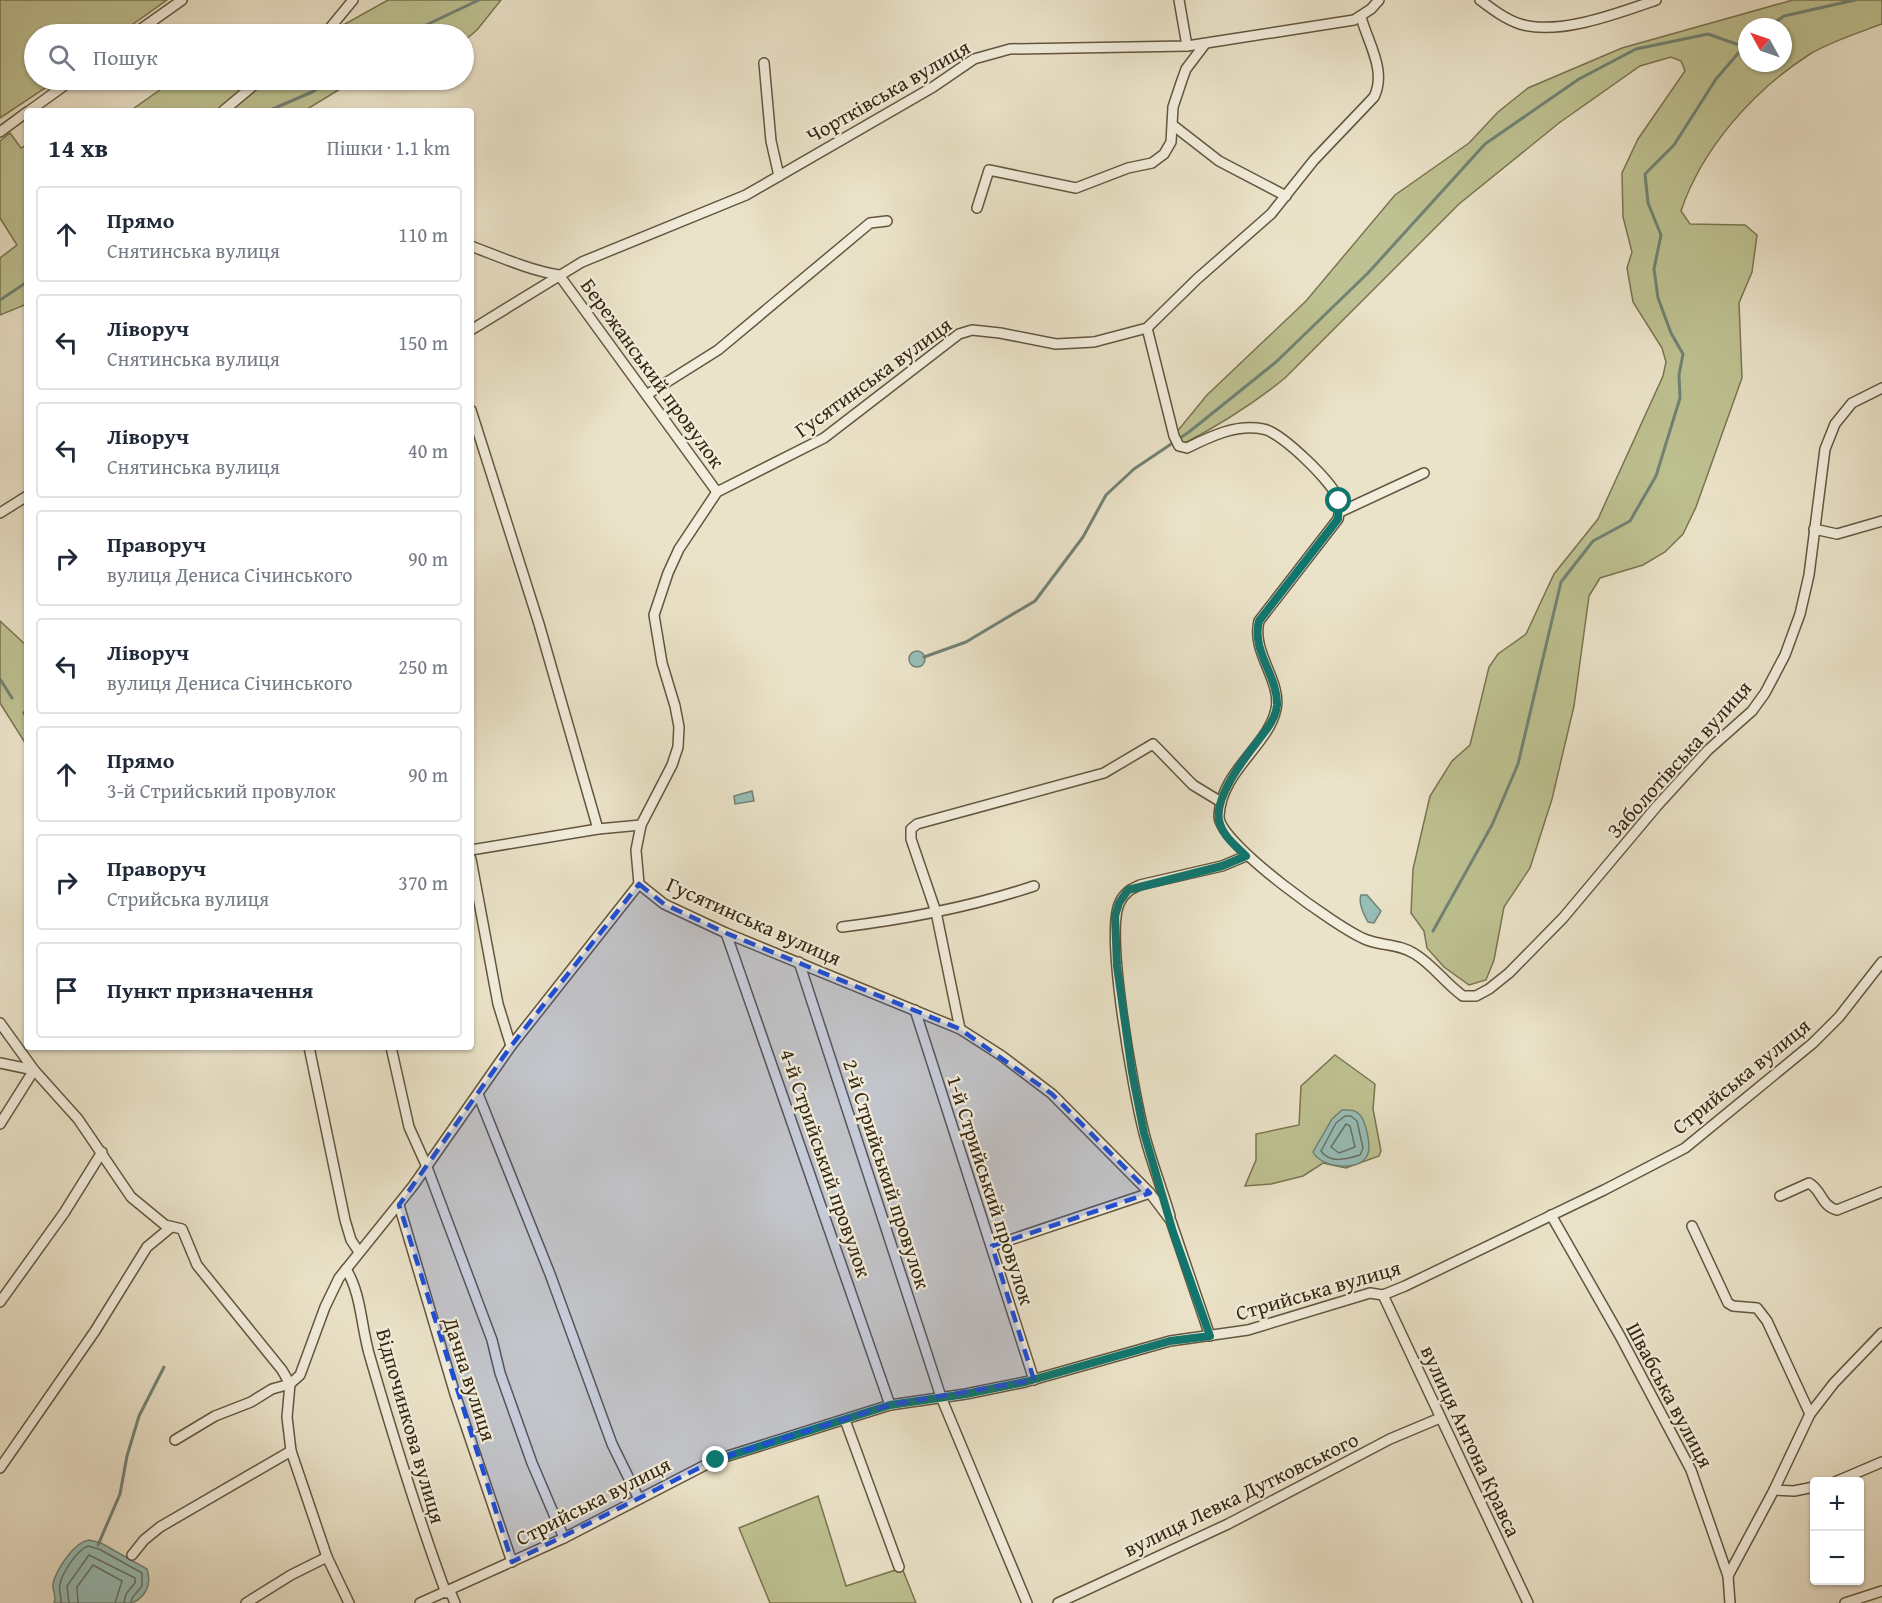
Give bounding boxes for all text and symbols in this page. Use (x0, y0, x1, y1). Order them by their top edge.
north arrow (1738, 18, 1792, 72)
search box (24, 24, 474, 90)
street label: Чортківська вулиця (800, 31, 976, 151)
icon: search (45, 41, 78, 74)
text: Пошук (93, 41, 158, 73)
text: 14 хв (48, 128, 108, 167)
text: Пішки · 1.1 km (327, 133, 450, 162)
text: Прямо (107, 204, 174, 236)
icon: ahead (50, 218, 83, 251)
text: 110 m (398, 220, 448, 249)
text: Снятинська вулиця (107, 236, 280, 265)
street label: Бережанський провулок (573, 271, 733, 475)
street label: Гусятинська вулиця (788, 309, 958, 445)
text: Ліворуч (107, 312, 189, 344)
icon: left (50, 326, 83, 359)
text: 150 m (398, 328, 448, 357)
text: Снятинська вулиця (107, 344, 280, 373)
text: Ліворуч (107, 420, 189, 452)
icon: left (50, 434, 83, 467)
text: 40 m (408, 436, 448, 465)
text: Снятинська вулиця (107, 452, 280, 481)
route start (1325, 487, 1351, 513)
text: Праворуч (107, 528, 206, 560)
icon: right (50, 542, 83, 575)
text: 90 m (408, 544, 448, 573)
text: вулиця Дениса Січинського (107, 560, 353, 589)
text: Ліворуч (107, 636, 189, 668)
icon: left (50, 650, 83, 683)
text: 250 m (398, 652, 448, 681)
text: вулиця Дениса Січинського (107, 668, 353, 697)
street label: Заболотівська вулиця (1599, 673, 1759, 845)
text: Прямо (107, 744, 174, 776)
icon: ahead (50, 758, 83, 791)
text: 90 m (408, 760, 448, 789)
text: 3-й Стрийський провулок (107, 776, 336, 805)
text: Праворуч (107, 852, 206, 884)
icon: right (50, 866, 83, 899)
text: 370 m (398, 868, 448, 897)
street label: Гусятинська вулиця (662, 869, 847, 974)
text: Стрийська вулиця (107, 884, 269, 913)
icon: arrive (50, 974, 83, 1007)
text: Пункт призначення (107, 974, 313, 1006)
street label: Стрийська вулиця (1665, 1010, 1817, 1142)
street label: 4-й Стрийський провулок (772, 1044, 880, 1282)
street label: 2-й Стрийський провулок (835, 1055, 939, 1293)
street label: 1-й Стрийський провулок (939, 1071, 1043, 1309)
street label: Стрийська вулиця (1232, 1252, 1404, 1328)
street label: Дачна вулиця (435, 1312, 505, 1445)
street label: Швабська вулиця (1619, 1317, 1722, 1474)
street label: Відпочинкова вулиця (368, 1325, 454, 1528)
street label: вулиця Антона Кравса (1413, 1340, 1529, 1542)
street label: вулиця Левка Дутковського (1118, 1424, 1364, 1564)
route end (702, 1446, 728, 1472)
street label: Стрийська вулиця (510, 1448, 676, 1553)
map controls (1810, 1477, 1864, 1585)
button: + (1810, 1477, 1864, 1531)
button: − (1810, 1531, 1864, 1585)

